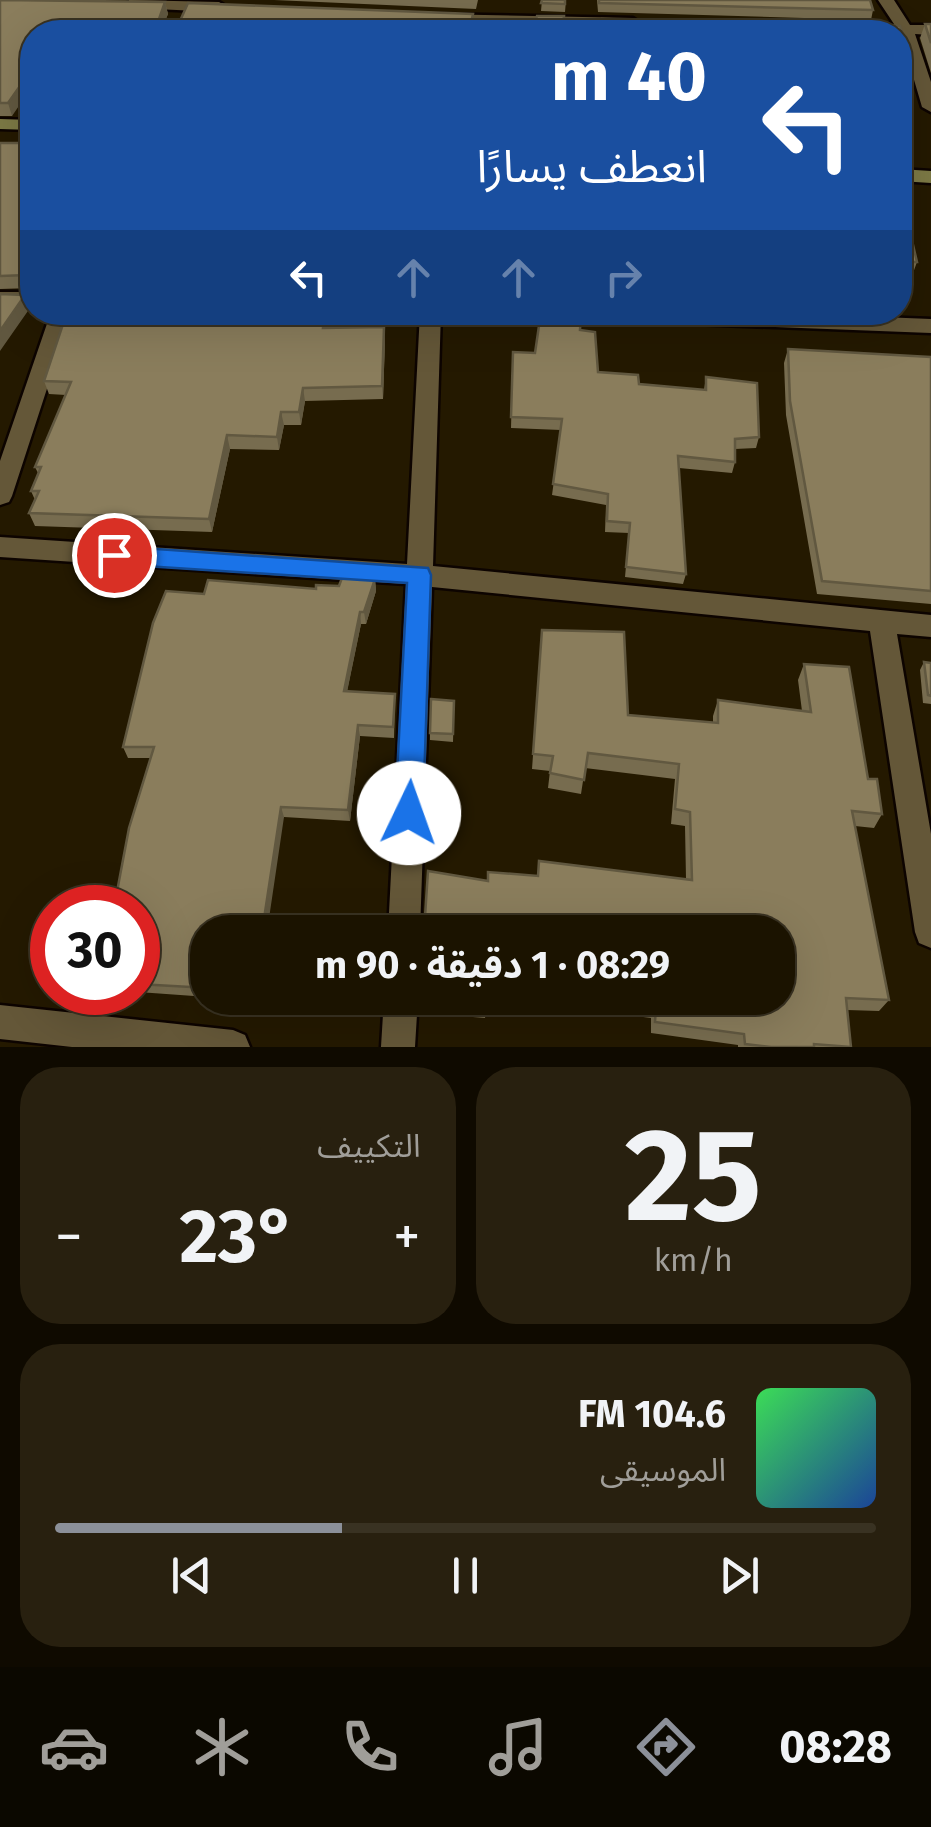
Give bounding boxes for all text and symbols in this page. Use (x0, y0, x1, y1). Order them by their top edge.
text: 40 m (551, 35, 707, 119)
icon: left (742, 60, 872, 190)
text: انعطف يسارًا (477, 140, 707, 194)
icon: left (281, 250, 336, 305)
icon: ahead (386, 250, 441, 305)
icon: ahead (491, 250, 546, 305)
icon: right (596, 250, 651, 305)
pin (72, 513, 157, 598)
icon: arrive (87, 528, 142, 583)
position arrow (357, 761, 461, 865)
speed limit sign: 30 (30, 885, 160, 1015)
text: 08:29 · 1 دقيقة · 90 m (315, 942, 670, 988)
text: 25 (625, 1098, 762, 1254)
text: التكييف (317, 1127, 421, 1165)
text: 23° (180, 1192, 296, 1282)
text: − (55, 1204, 83, 1270)
text: + (393, 1204, 420, 1270)
text: km/h (654, 1241, 733, 1279)
text: 104.6 FM (578, 1391, 726, 1437)
text: الموسيقى (600, 1451, 726, 1489)
icon: previous (164, 1548, 219, 1603)
icon: pause (438, 1548, 493, 1603)
icon: next (712, 1548, 767, 1603)
icon: car (39, 1712, 109, 1782)
icon: climate (187, 1712, 257, 1782)
icon: phone (335, 1712, 405, 1782)
icon: music (483, 1712, 553, 1782)
icon: directions (631, 1712, 701, 1782)
text: 08:28 (779, 1720, 892, 1774)

